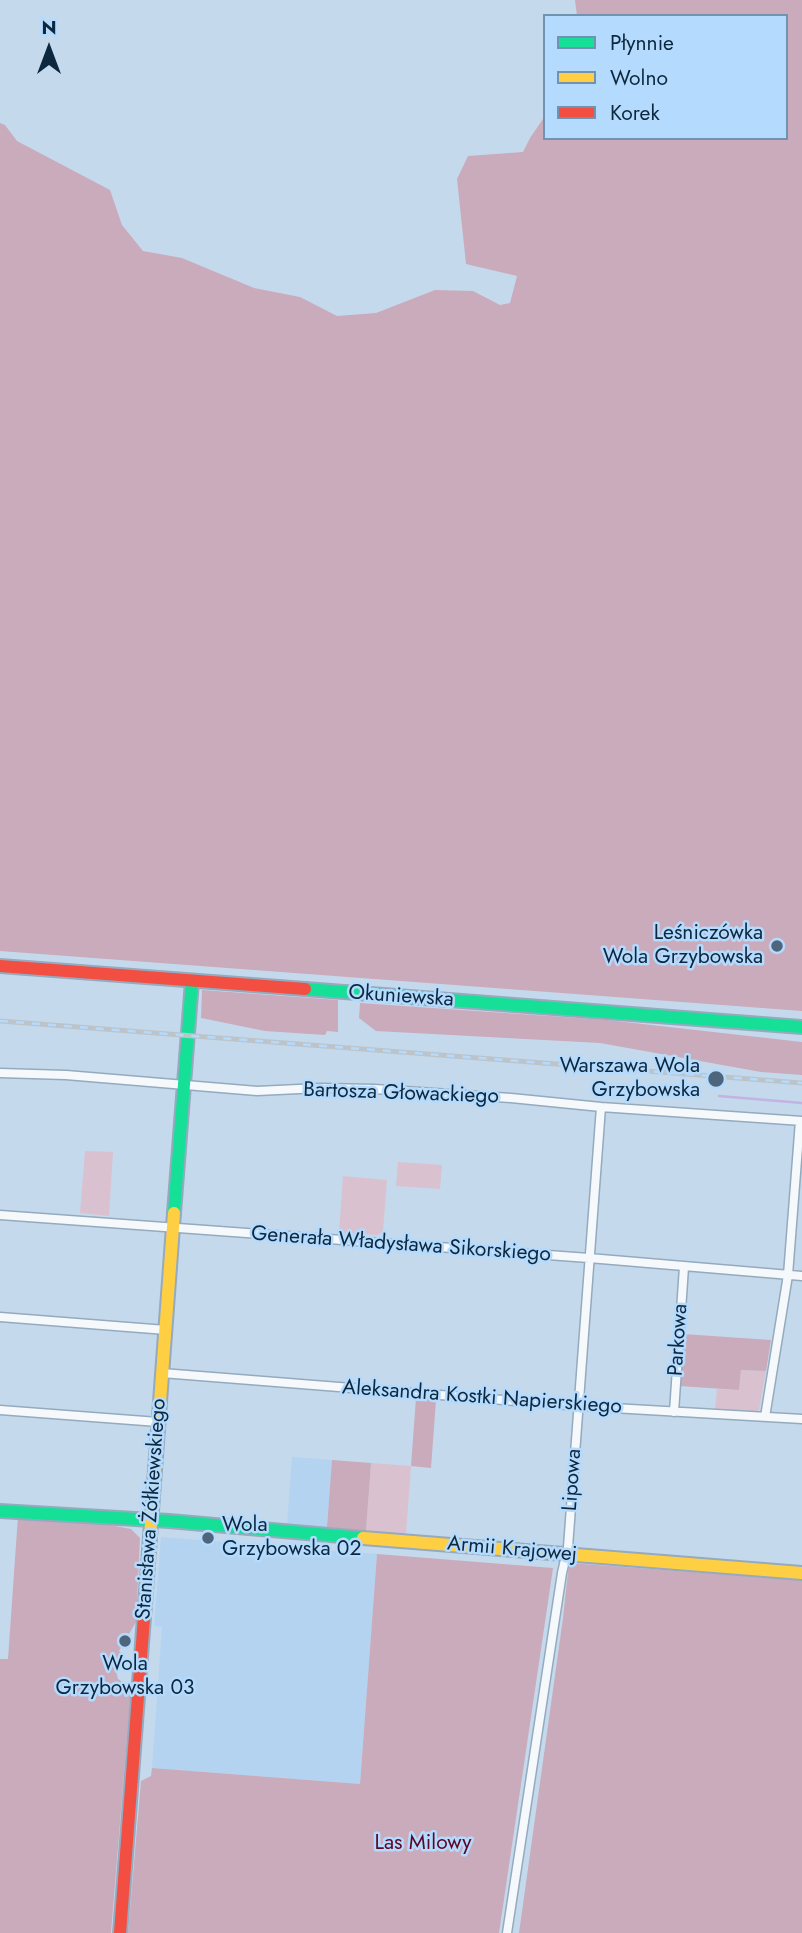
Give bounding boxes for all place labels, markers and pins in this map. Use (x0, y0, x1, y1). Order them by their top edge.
place label: Leśniczówka Wola Grzybowska (603, 921, 763, 971)
marker: Leśniczówka Wola Grzybowska (769, 938, 785, 954)
place label: Warszawa Wola Grzybowska (560, 1054, 700, 1104)
marker: Warszawa Wola Grzybowska (706, 1069, 726, 1089)
place label: Wola Grzybowska 02 (222, 1513, 361, 1563)
marker: Wola Grzybowska 02 (200, 1530, 216, 1546)
marker: Wola Grzybowska 03 (117, 1633, 133, 1649)
place label: Wola Grzybowska 03 (56, 1652, 194, 1702)

